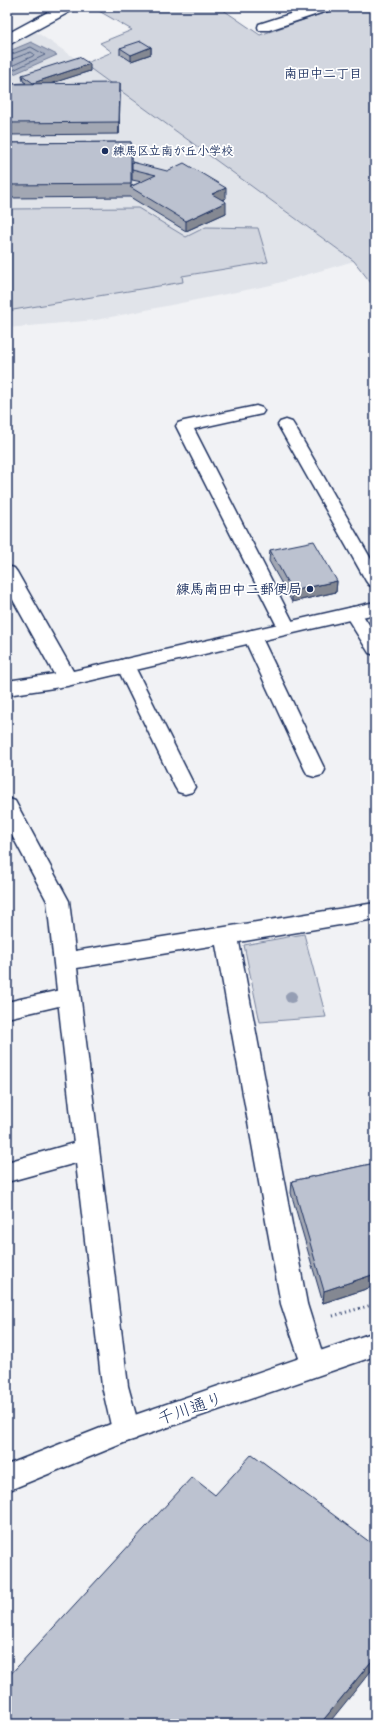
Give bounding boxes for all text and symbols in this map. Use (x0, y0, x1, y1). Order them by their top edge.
district label: 南田中二丁目 (284, 66, 362, 85)
place label: 練馬区立南が丘小学校 (113, 144, 233, 161)
marker: 練馬区立南が丘小学校 (100, 146, 110, 156)
place label: 練馬南田中二郵便局 (176, 581, 302, 601)
marker: 練馬南田中二郵便局 (305, 584, 315, 594)
street label: 千川通り (155, 1388, 227, 1433)

